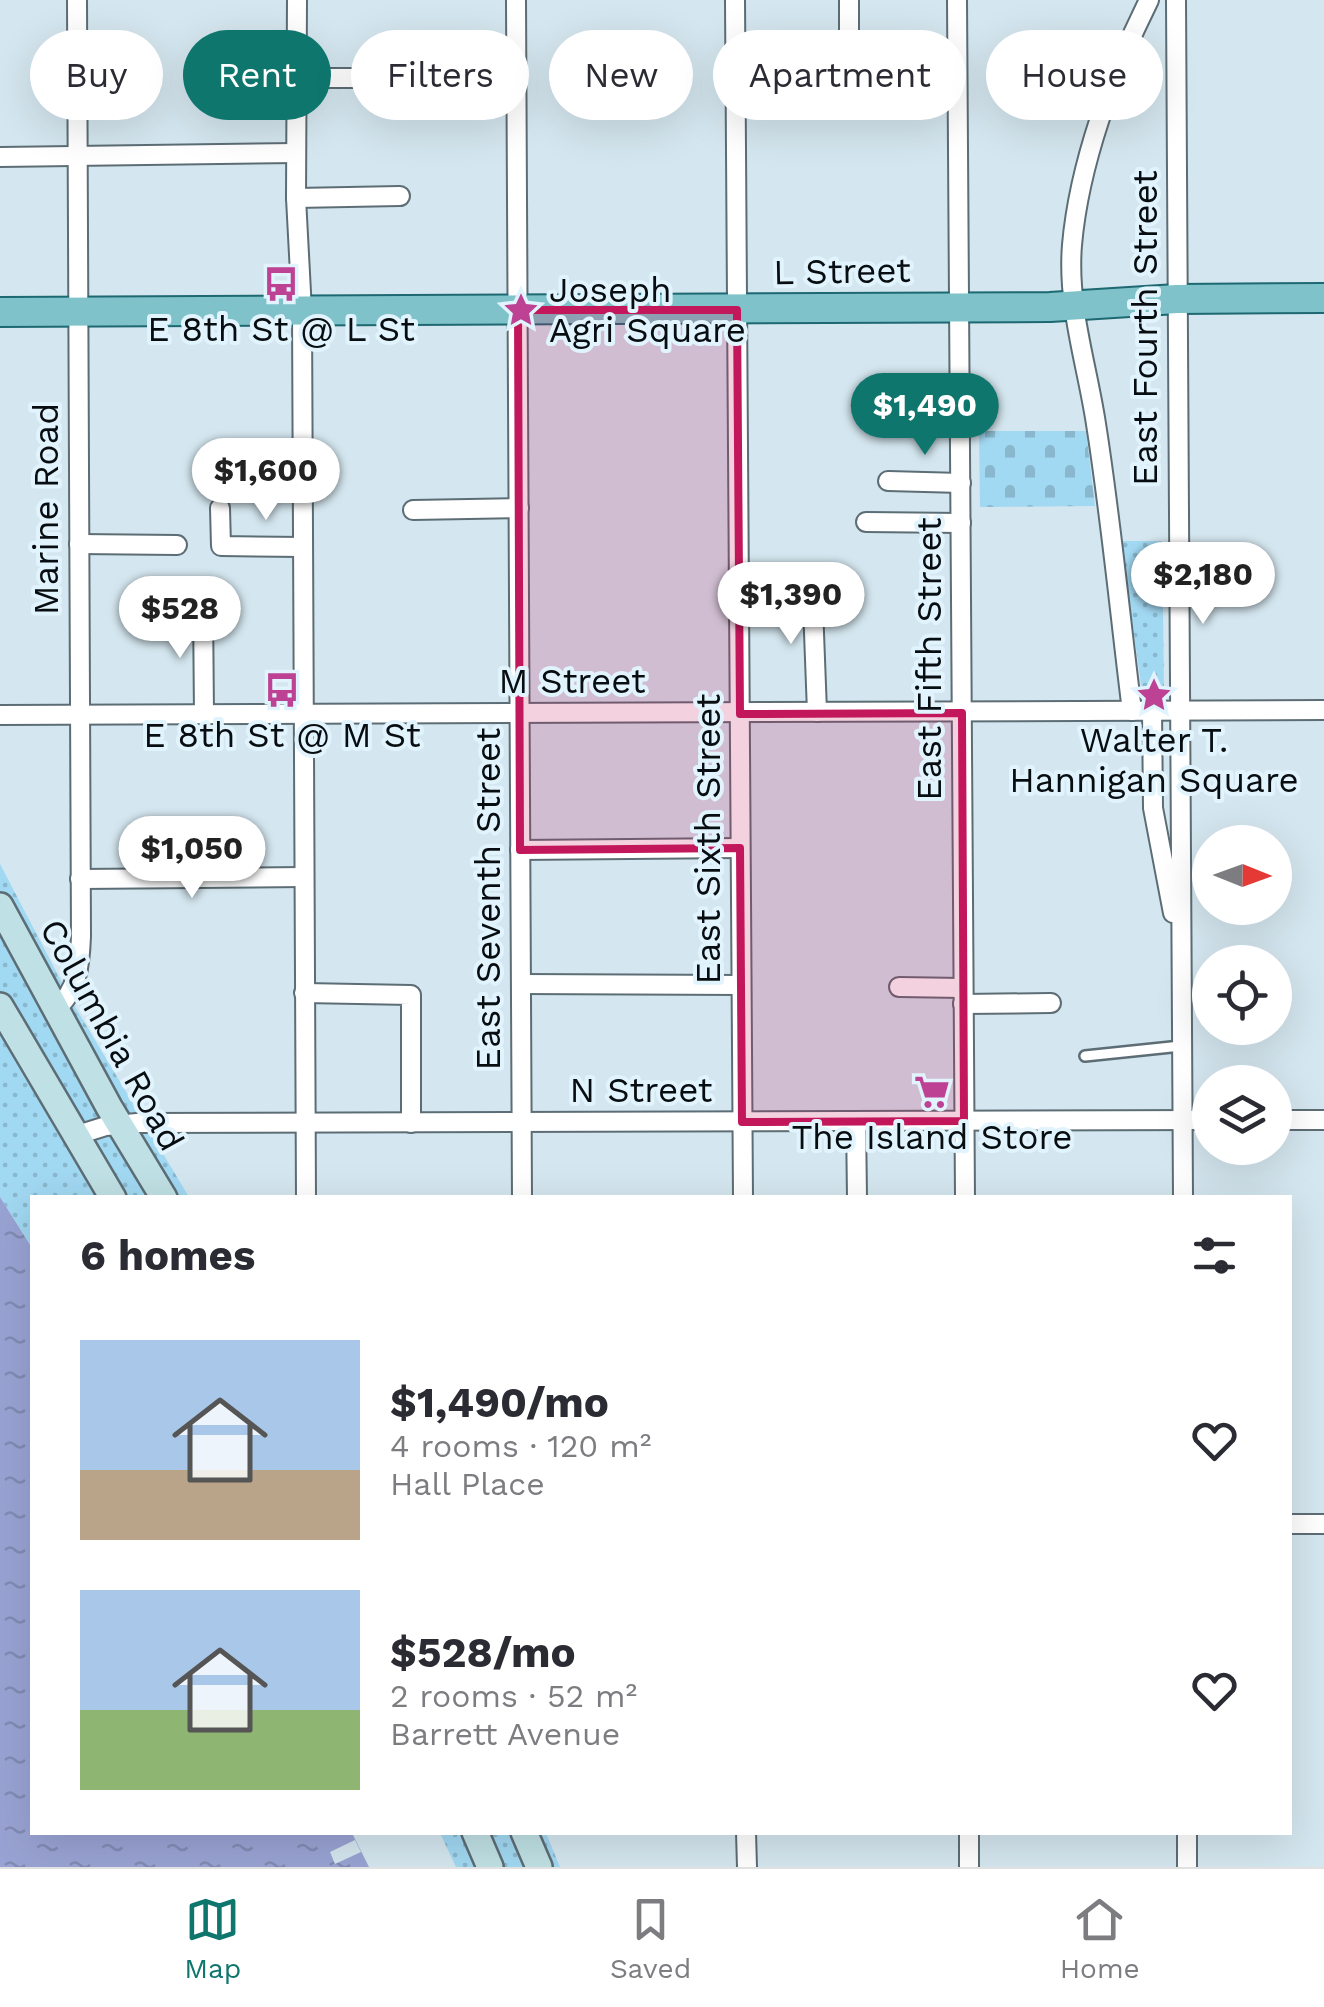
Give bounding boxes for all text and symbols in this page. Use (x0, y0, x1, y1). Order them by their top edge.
chip: Buy (30, 30, 163, 120)
chip: Rent (183, 30, 331, 120)
chip: Filters (351, 30, 529, 120)
chip: New (549, 30, 693, 120)
chip: Apartment (713, 30, 966, 120)
chip: House (986, 30, 1163, 120)
street label: East Fourth Street (1124, 170, 1166, 486)
street label: L Street (773, 249, 911, 293)
bus stop icon: E 8th St @ L St (262, 265, 300, 303)
place label: Joseph Agri Square (549, 269, 746, 351)
place icon: Joseph Agri Square (502, 291, 540, 329)
place label: E 8th St @ L St (147, 308, 415, 350)
pin: $1,490 (844, 373, 1006, 458)
text: $1,490 (873, 386, 977, 424)
street label: Marine Road (25, 403, 67, 615)
pin: $1,600 (185, 438, 347, 523)
text: $1,600 (214, 451, 318, 489)
street label: East Fifth Street (908, 517, 950, 801)
pin: $2,180 (1122, 542, 1284, 627)
text: $2,180 (1153, 555, 1253, 593)
pin: $1,390 (710, 562, 872, 647)
text: $1,390 (740, 575, 842, 613)
pin: $528 (121, 576, 239, 661)
text: $528 (141, 589, 219, 627)
street label: M Street (498, 660, 646, 702)
bus stop icon: E 8th St @ M St (263, 671, 301, 709)
place icon: Walter T. Hannigan Square (1135, 676, 1173, 714)
street label: East Sixth Street (687, 693, 729, 985)
place label: E 8th St @ M St (143, 714, 421, 756)
place label: Walter T. Hannigan Square (1009, 719, 1299, 801)
street label: East Seventh Street (467, 727, 509, 1070)
pin: $1,050 (111, 816, 273, 901)
north arrow (1192, 825, 1292, 925)
map controls (1192, 825, 1292, 1165)
text: $1,050 (141, 829, 243, 867)
street label: Columbia Road (31, 912, 193, 1158)
button: locate (1192, 945, 1292, 1045)
button: layers (1192, 1065, 1292, 1165)
street label: N Street (570, 1069, 713, 1111)
supermarket icon: The Island Store (913, 1073, 951, 1111)
place label: The Island Store (792, 1116, 1072, 1158)
icon: filters (1187, 1228, 1242, 1283)
text: 6 homes (80, 1231, 255, 1280)
text: $1,490/mo (390, 1378, 609, 1427)
icon: home (160, 1380, 280, 1500)
icon: heart (1187, 1413, 1242, 1468)
text: 4 rooms · 120 m² (390, 1427, 651, 1465)
text: Hall Place (390, 1465, 545, 1503)
text: $528/mo (390, 1628, 576, 1677)
icon: home (160, 1630, 280, 1750)
icon: heart (1187, 1663, 1242, 1718)
text: 2 rooms · 52 m² (390, 1677, 637, 1715)
text: Barrett Avenue (390, 1715, 620, 1753)
tab: Map (184, 1892, 241, 1985)
tab: Saved (610, 1892, 691, 1985)
tab: Home (1060, 1892, 1140, 1985)

